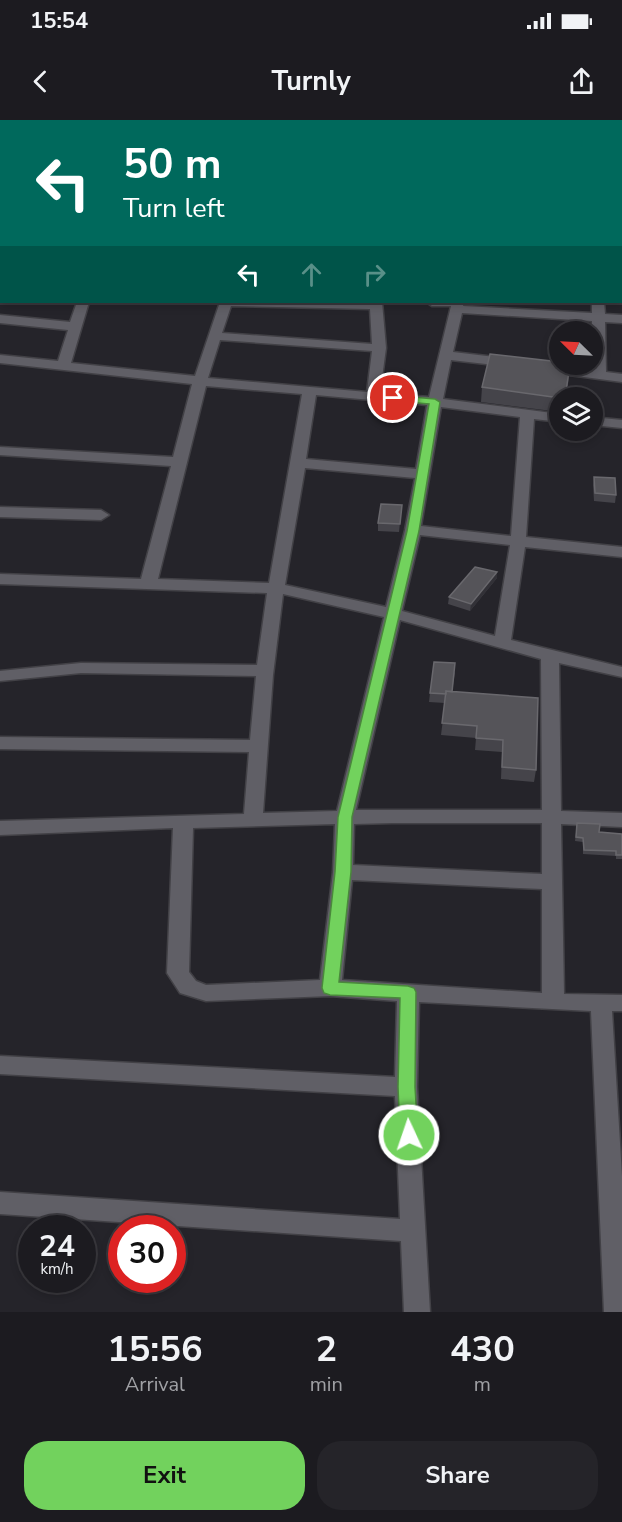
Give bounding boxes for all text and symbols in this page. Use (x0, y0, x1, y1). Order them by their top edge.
text: 15:54 (30, 6, 88, 36)
text: Turnly (271, 63, 351, 100)
icon: back (24, 65, 57, 98)
icon: share (565, 65, 598, 98)
text: 50 m (123, 136, 222, 193)
icon: left (24, 144, 102, 222)
text: Turn left (123, 190, 224, 227)
icon: left (232, 258, 265, 291)
icon: ahead (295, 258, 328, 291)
icon: right (358, 258, 391, 291)
north arrow (549, 321, 603, 375)
map controls (549, 321, 603, 441)
pin (367, 372, 418, 423)
icon: arrive (376, 381, 409, 414)
button: layers (549, 387, 603, 441)
position arrow (377, 1103, 441, 1167)
speed limit sign: 30 (108, 1215, 186, 1293)
text: 24 (39, 1226, 75, 1267)
text: km/h (40, 1259, 74, 1279)
text: 15:56 (107, 1325, 203, 1374)
text: 2 (315, 1325, 337, 1374)
text: 430 (450, 1325, 515, 1374)
text: Arrival (125, 1371, 185, 1398)
text: min (310, 1371, 343, 1398)
text: m (474, 1371, 491, 1398)
button: Exit (24, 1441, 305, 1510)
button: Share (317, 1441, 598, 1510)

